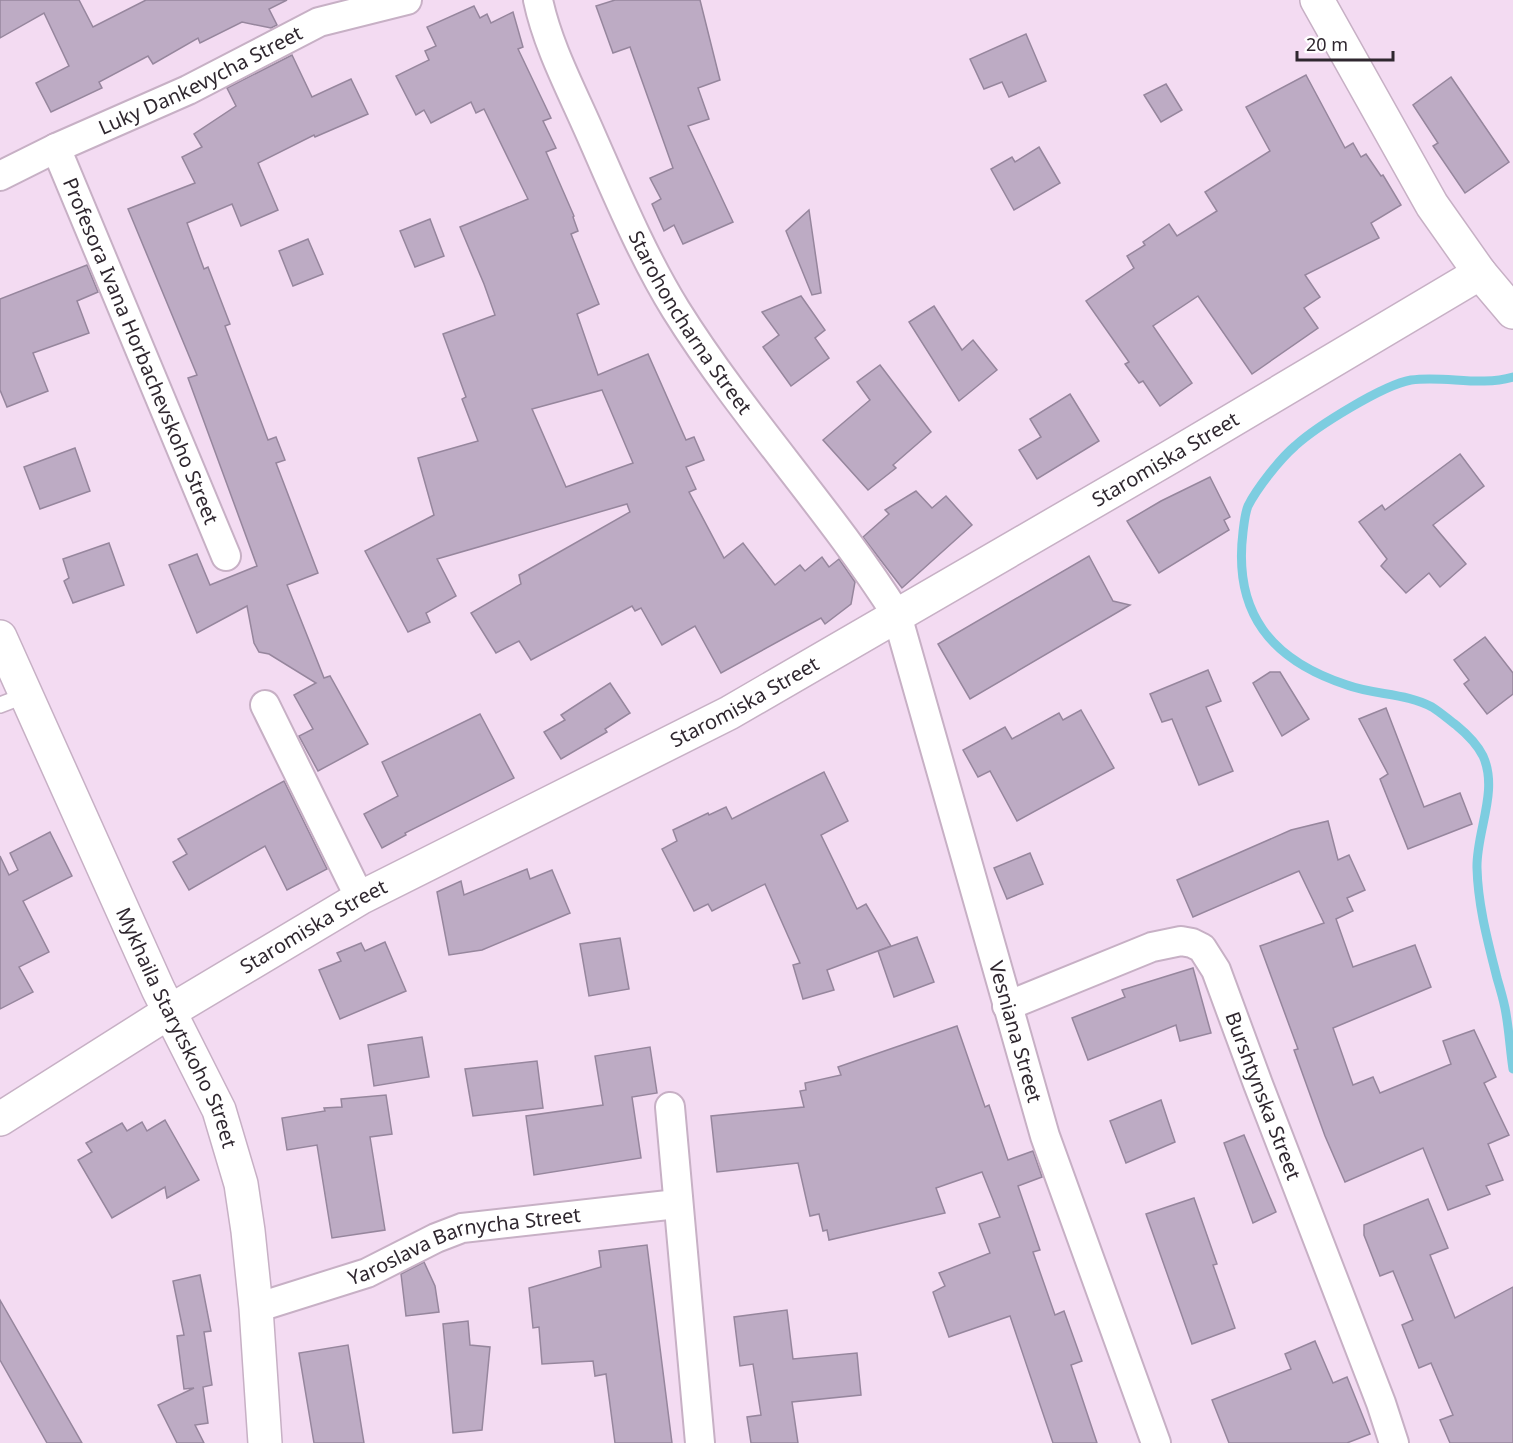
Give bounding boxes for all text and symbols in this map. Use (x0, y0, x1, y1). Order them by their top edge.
street label: Luky Dankevycha Street (94, 19, 307, 141)
scale bar (1297, 24, 1393, 62)
text: 20 m (1306, 32, 1348, 56)
street label: Profesora Ivana Horbachevskoho Street (57, 174, 225, 528)
street label: Starohoncharna Street (623, 226, 758, 420)
street label: Staromiska Street (1087, 405, 1244, 513)
street label: Staromiska Street (665, 650, 824, 753)
street label: Staromiska Street (235, 873, 391, 980)
street label: Mykhaila Starytskoho Street (110, 903, 244, 1151)
street label: Vesniana Street (983, 958, 1049, 1105)
street label: Burshtynska Street (1219, 1008, 1308, 1184)
street label: Yaroslava Barnycha Street (345, 1201, 582, 1291)

